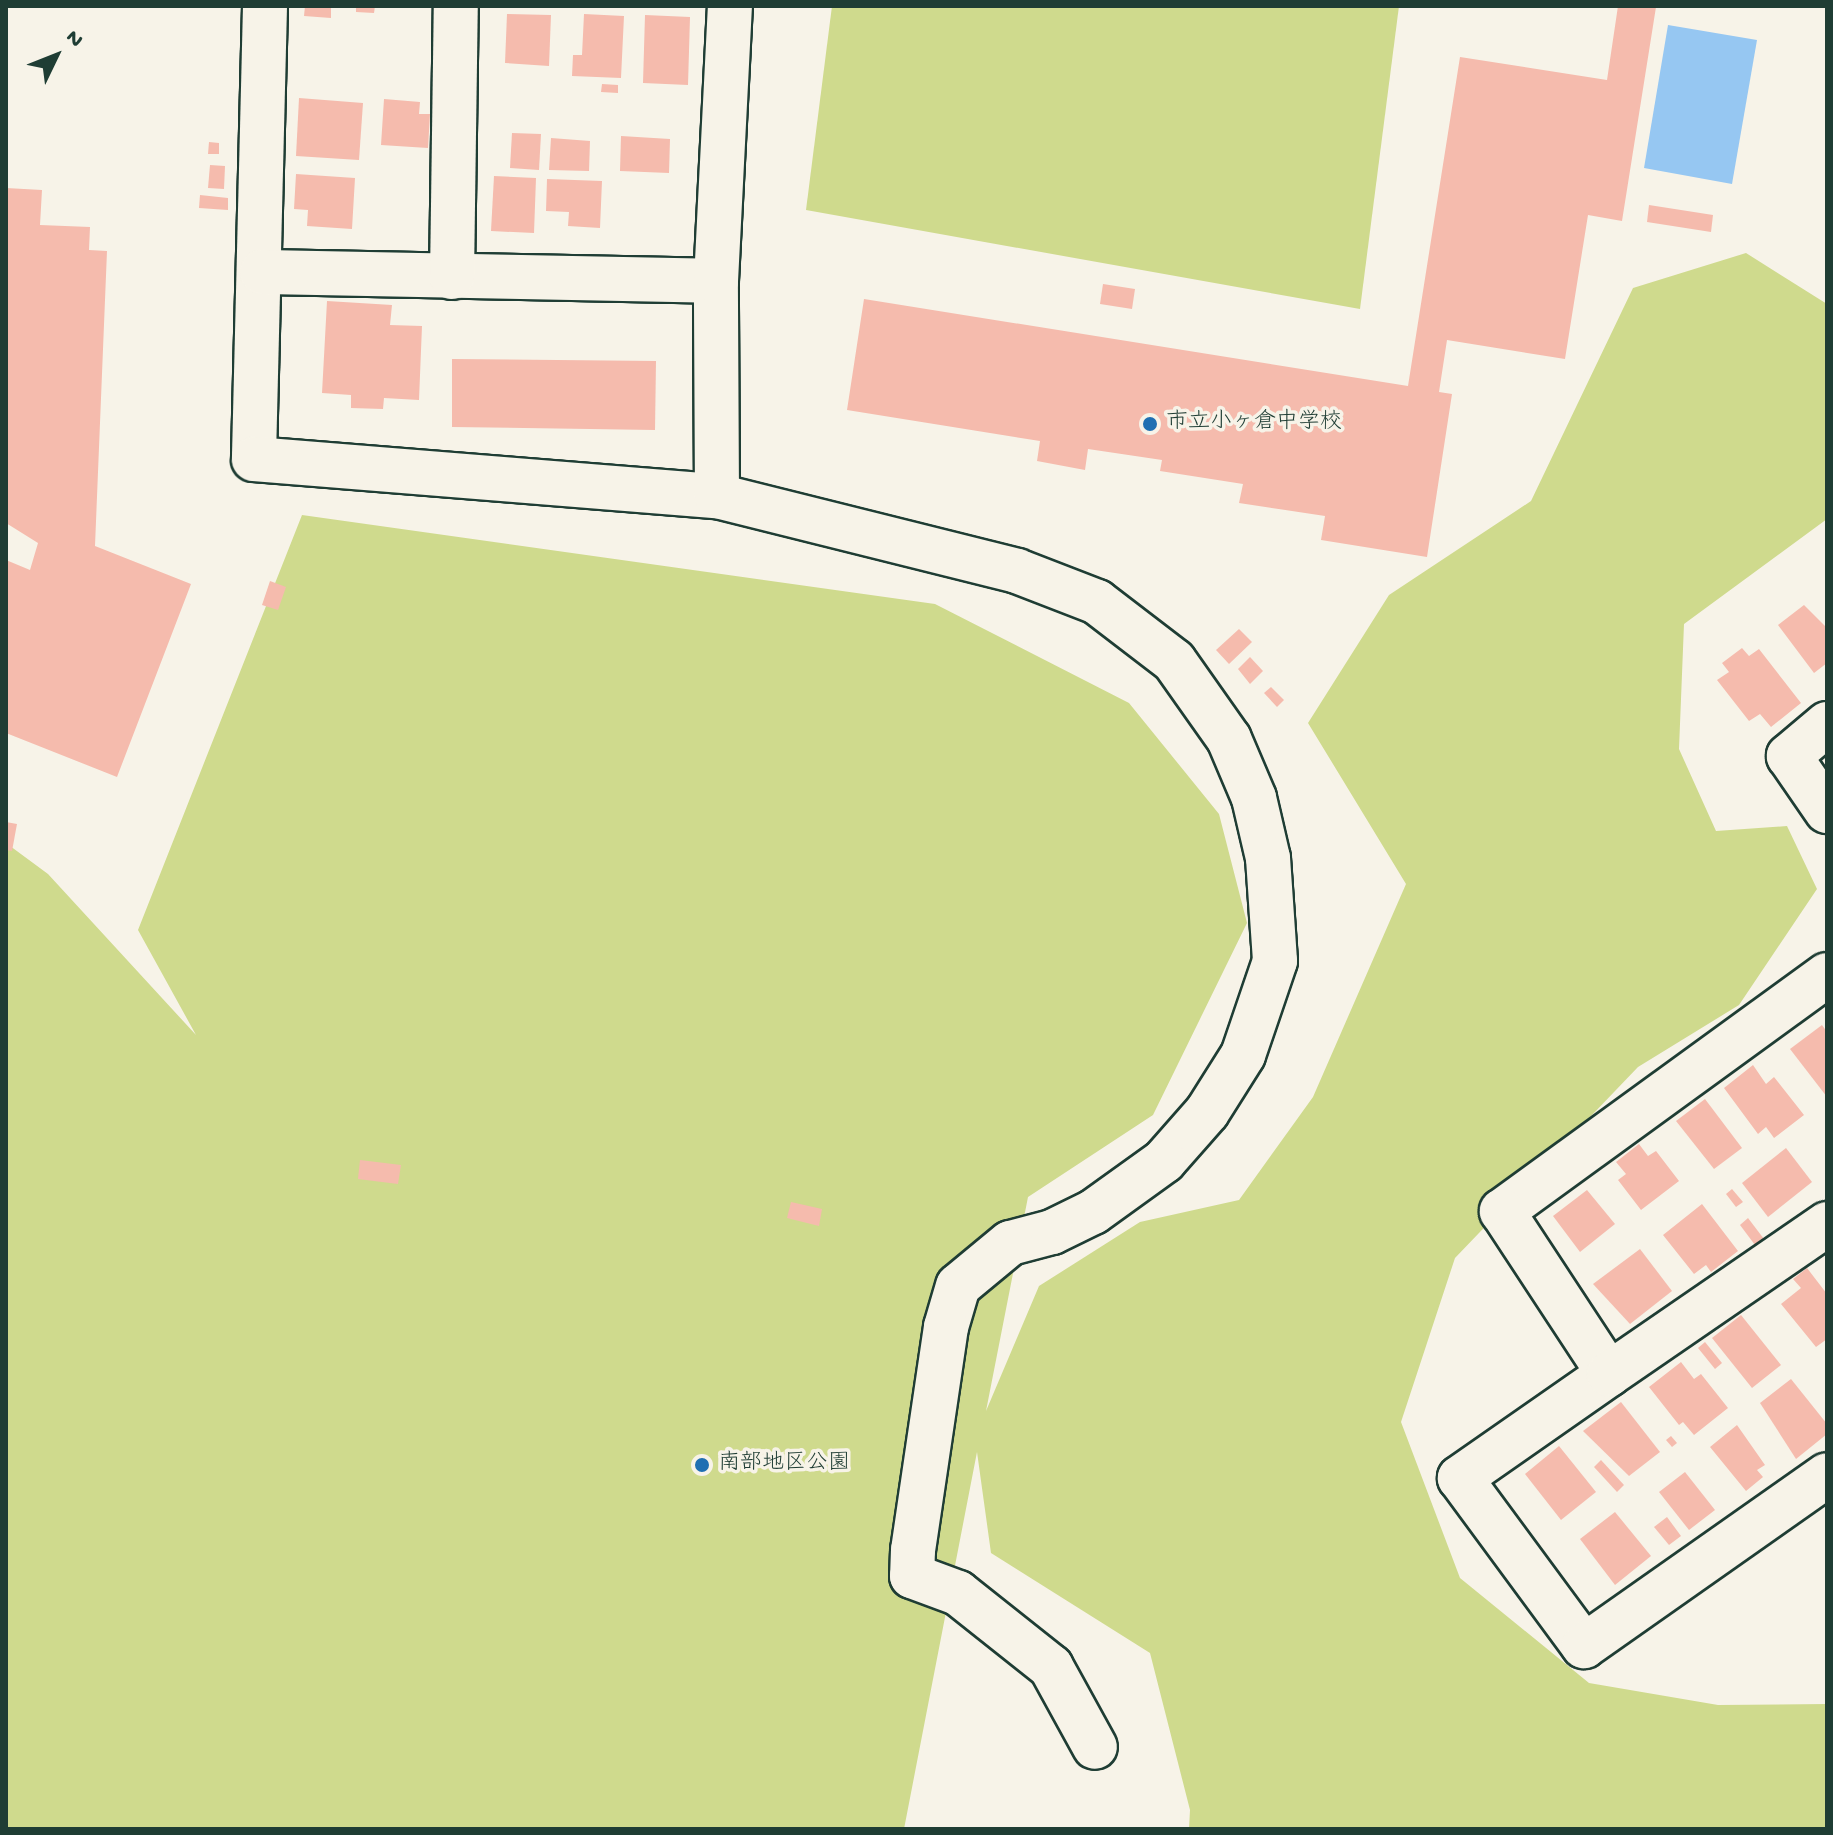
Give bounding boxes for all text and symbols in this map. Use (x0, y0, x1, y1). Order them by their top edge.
north arrow (16, 16, 96, 96)
text: N (59, 26, 88, 54)
place label: 市立小ヶ倉中学校 (1166, 411, 1342, 437)
marker: 市立小ヶ倉中学校 (1141, 415, 1159, 433)
place label: 南部地区公園 (718, 1452, 850, 1478)
marker: 南部地区公園 (693, 1456, 711, 1474)

